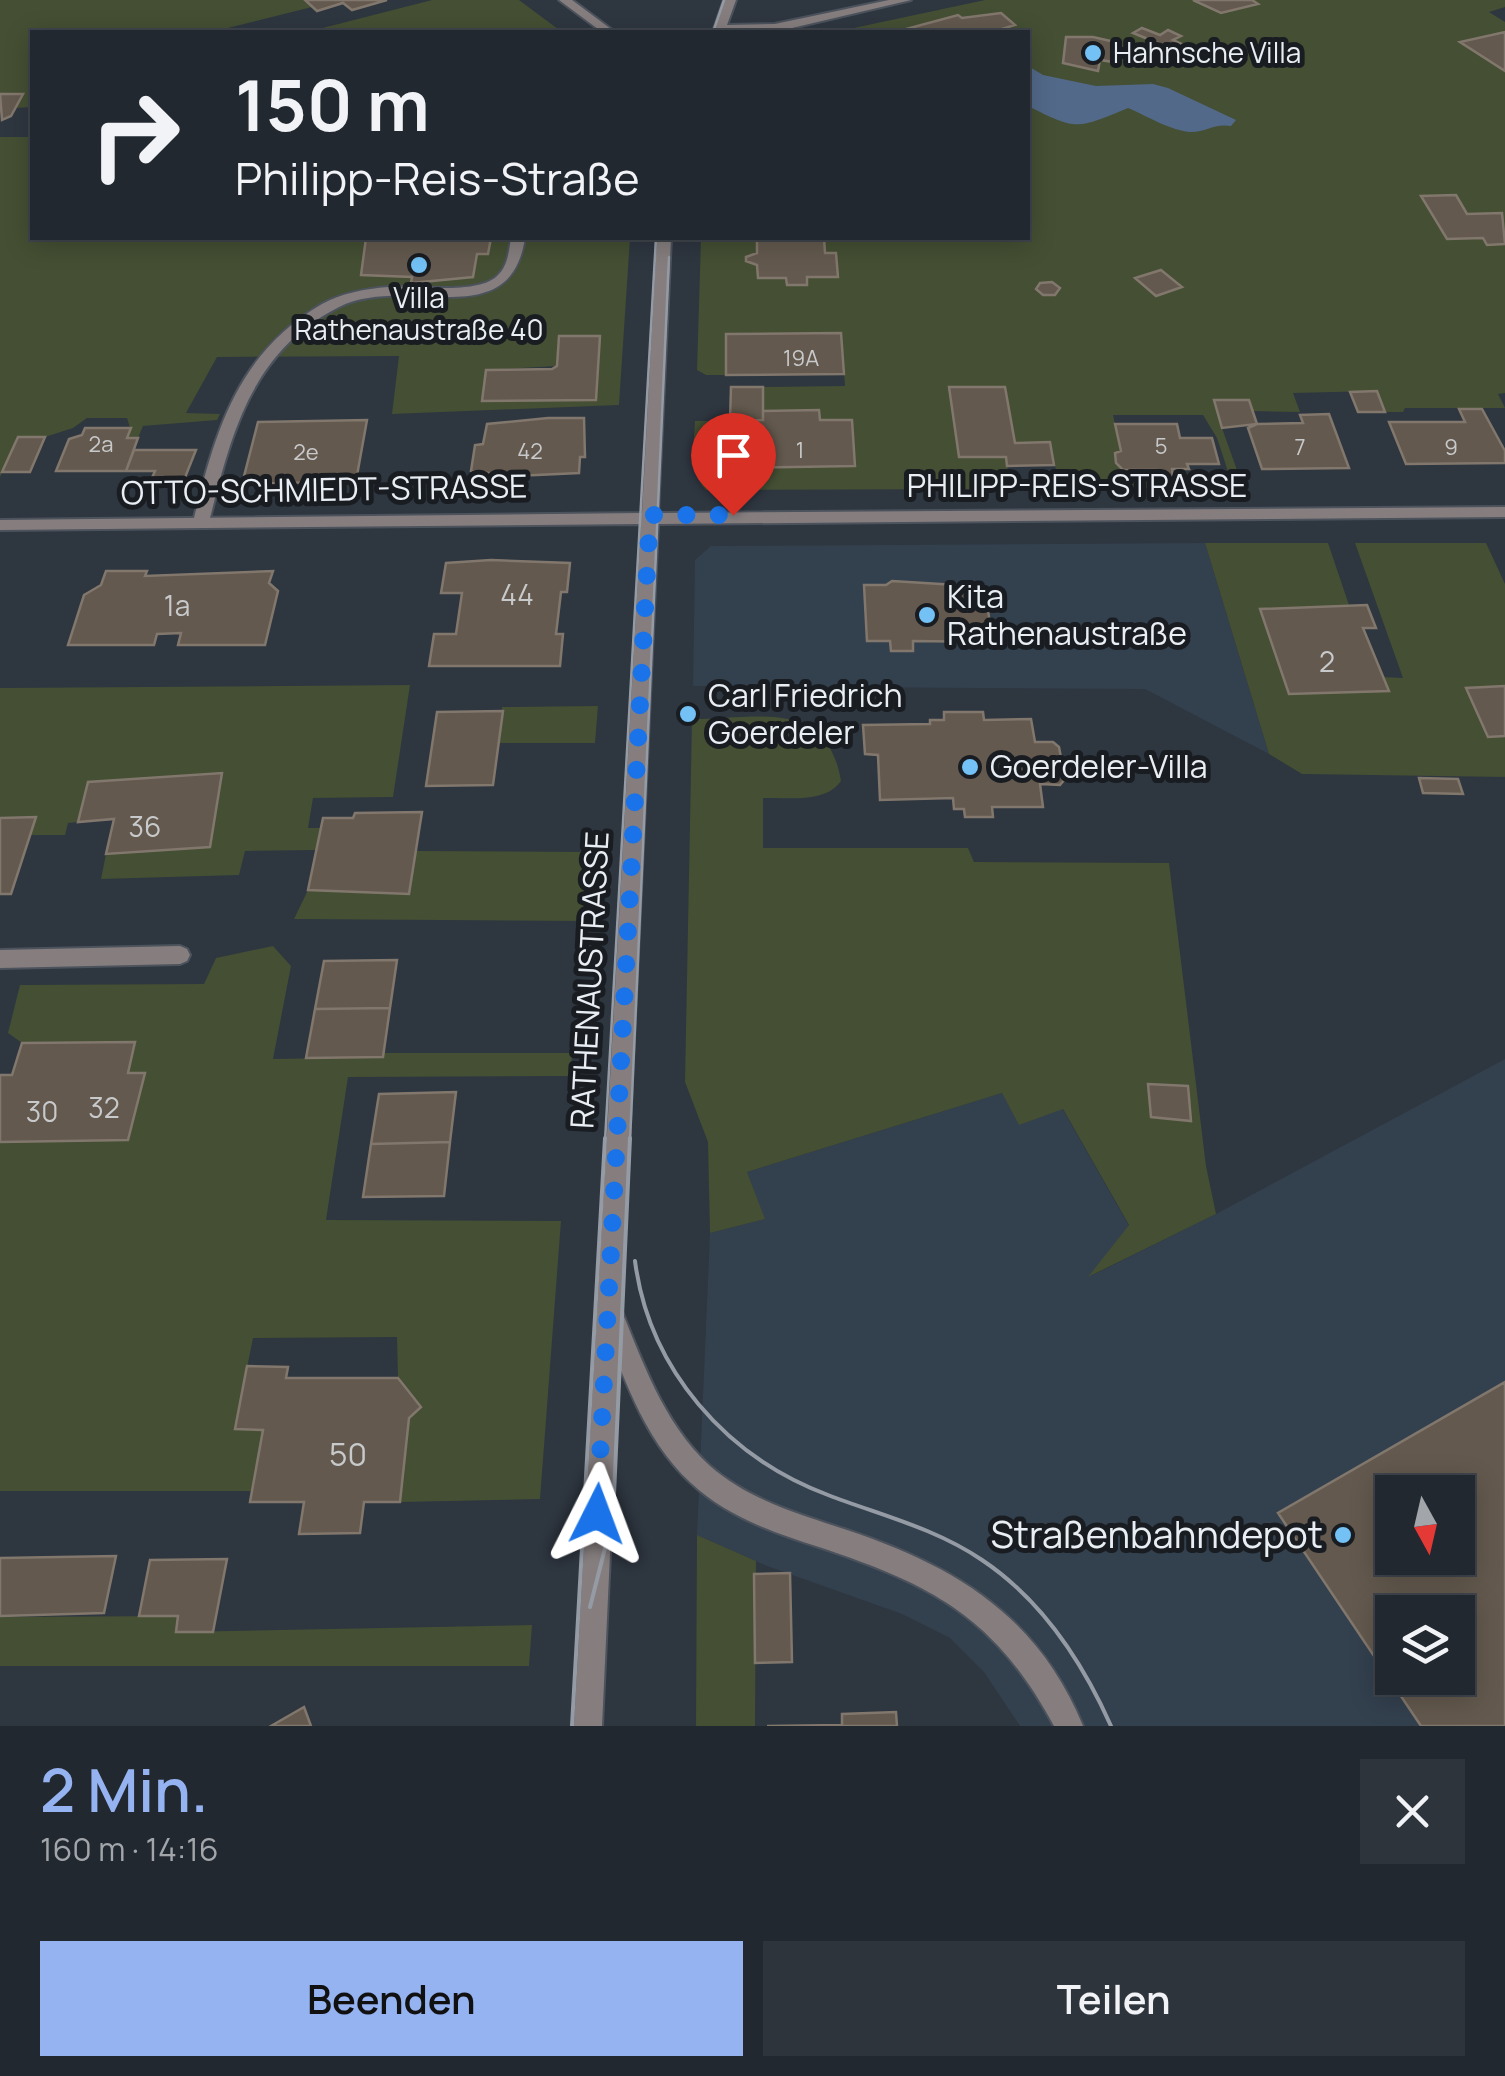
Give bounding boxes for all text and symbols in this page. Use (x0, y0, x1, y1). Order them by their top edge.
place label: Hahnsche Villa (1113, 33, 1301, 71)
marker: Hahnsche Villa (1082, 42, 1104, 64)
text: 150 m (235, 56, 430, 152)
icon: right (70, 70, 200, 200)
text: Philipp-Reis-Straße (235, 147, 640, 209)
marker: Villa Rathenaustraße 40 (408, 254, 430, 276)
place label: Villa Rathenaustraße 40 (294, 278, 544, 348)
house number: 19A (783, 343, 819, 373)
pin (691, 413, 776, 516)
icon: arrive (706, 428, 761, 483)
house number: 2a (89, 429, 113, 459)
house number: 5 (1155, 431, 1167, 461)
house number: 7 (1294, 432, 1306, 462)
house number: 9 (1444, 432, 1458, 462)
house number: 1 (796, 435, 804, 465)
house number: 42 (517, 436, 543, 466)
house number: 2e (293, 437, 319, 467)
street label: OTTO-SCHMIEDT-STRASSE (120, 463, 528, 515)
street label: PHILIPP-REIS-STRASSE (907, 463, 1247, 507)
place label: Kita Rathenaustraße (947, 574, 1187, 655)
house number: 44 (500, 575, 534, 613)
house number: 1a (164, 586, 190, 624)
marker: Kita Rathenaustraße (916, 604, 938, 626)
house number: 2 (1319, 642, 1335, 680)
place label: Carl Friedrich Goerdeler (708, 673, 903, 754)
marker: Carl Friedrich Goerdeler (677, 703, 699, 725)
place label: Goerdeler-Villa (990, 744, 1208, 788)
marker: Goerdeler-Villa (959, 756, 981, 778)
house number: 36 (129, 807, 161, 845)
street label: RATHENAUSTRASSE (559, 830, 619, 1130)
house number: 32 (88, 1088, 120, 1126)
house number: 30 (26, 1092, 58, 1130)
house number: 50 (329, 1432, 367, 1476)
position arrow (545, 1462, 649, 1566)
north arrow (1375, 1475, 1475, 1575)
map controls (1375, 1475, 1475, 1695)
place label: Straßenbahndepot (990, 1507, 1323, 1559)
marker: Straßenbahndepot (1332, 1524, 1354, 1546)
button: layers (1375, 1595, 1475, 1695)
text: 2 Min. (40, 1748, 208, 1830)
button: close (1360, 1759, 1465, 1864)
text: 160 m · 14:16 (40, 1827, 219, 1871)
button: Beenden (40, 1941, 743, 2056)
button: Teilen (763, 1941, 1465, 2056)

